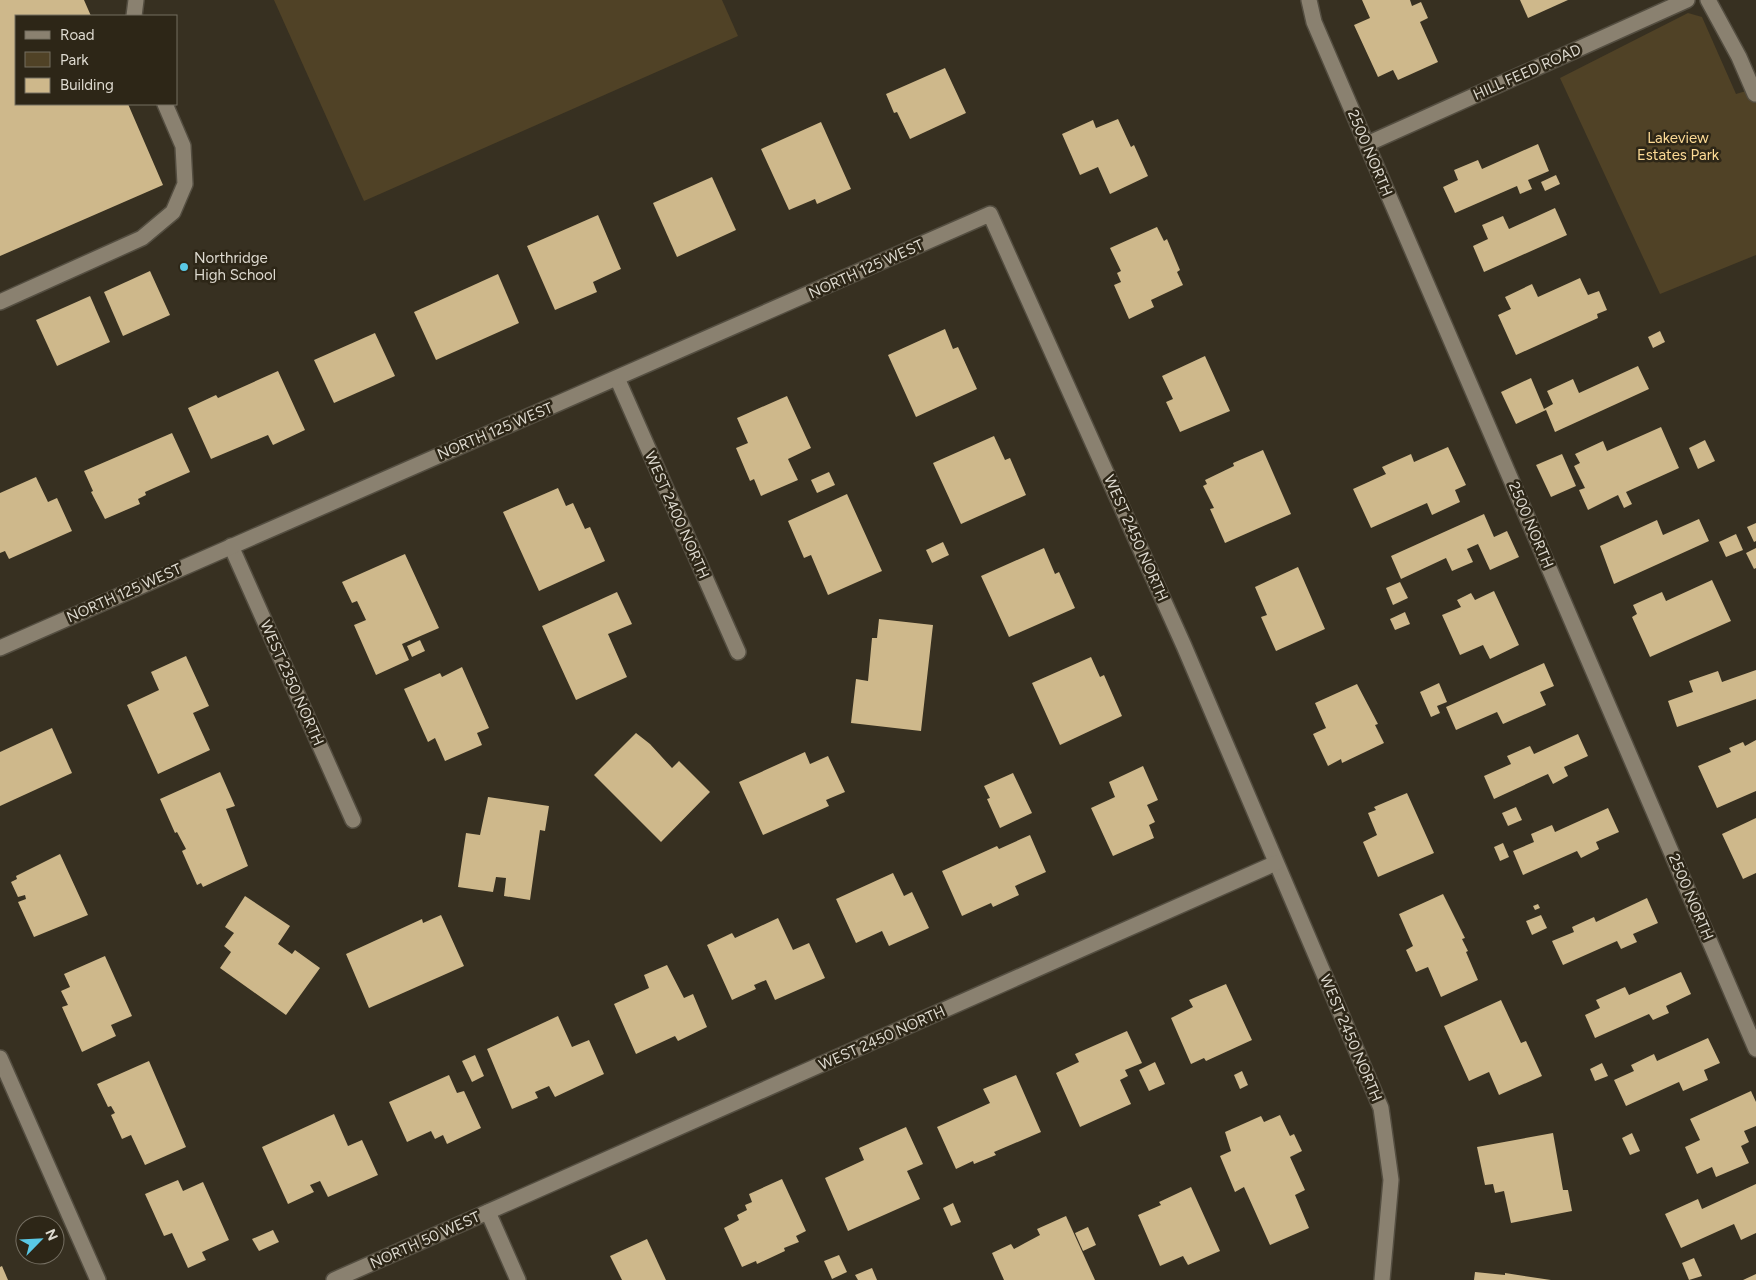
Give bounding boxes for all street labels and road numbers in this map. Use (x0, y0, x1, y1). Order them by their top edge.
street label: HILL FEED ROAD (1470, 40, 1584, 104)
street label: 2500 NORTH (1344, 107, 1396, 199)
street label: NORTH 125 WEST (806, 235, 927, 302)
street label: NORTH 125 WEST (435, 398, 556, 463)
street label: WEST 2400 NORTH (641, 449, 713, 581)
street label: WEST 2450 NORTH (1100, 472, 1172, 604)
street label: 2500 NORTH (1505, 479, 1557, 571)
street label: NORTH 125 WEST (64, 559, 185, 626)
street label: WEST 2350 NORTH (256, 618, 328, 748)
street label: 2500 NORTH (1665, 851, 1717, 943)
street label: WEST 2450 NORTH (1316, 972, 1386, 1104)
street label: WEST 2450 NORTH (816, 1002, 948, 1074)
street label: NORTH 50 WEST (367, 1207, 483, 1272)

